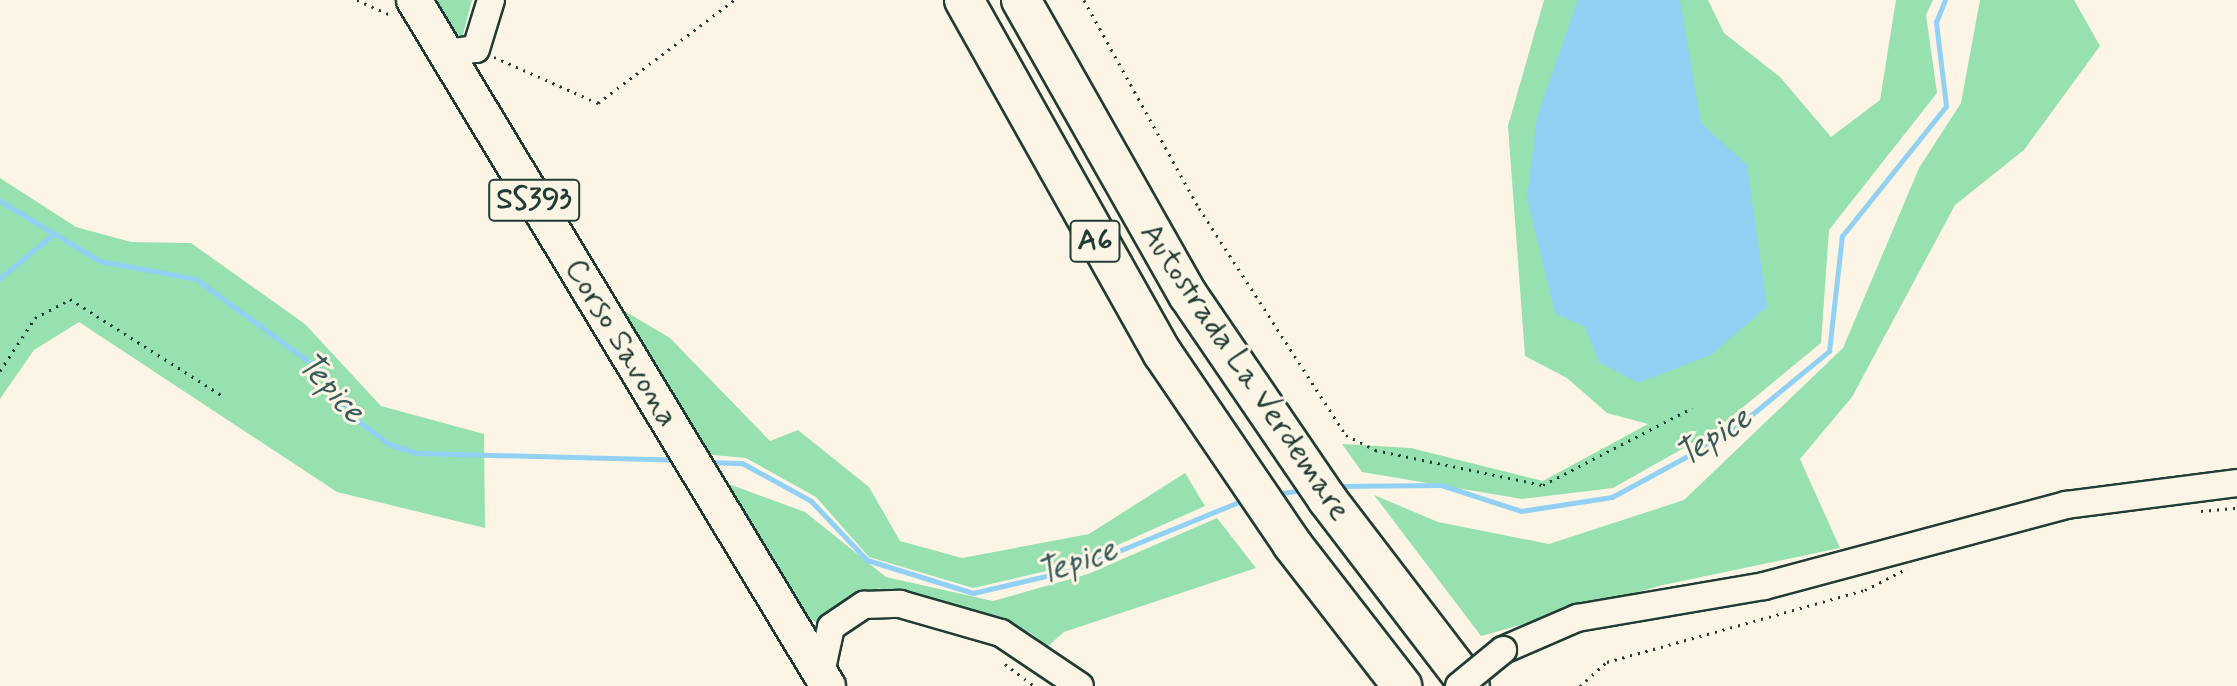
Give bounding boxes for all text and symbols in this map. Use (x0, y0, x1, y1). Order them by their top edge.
road number: SS393 (488, 174, 580, 226)
road number: A6 (1069, 215, 1121, 267)
street label: Autostrada La Verdemare (1132, 217, 1358, 527)
street label: Corso Savona (556, 252, 686, 434)
water label: Tepice (288, 344, 374, 432)
water label: Tepice (1668, 397, 1760, 477)
water label: Tepice (1031, 529, 1123, 595)

